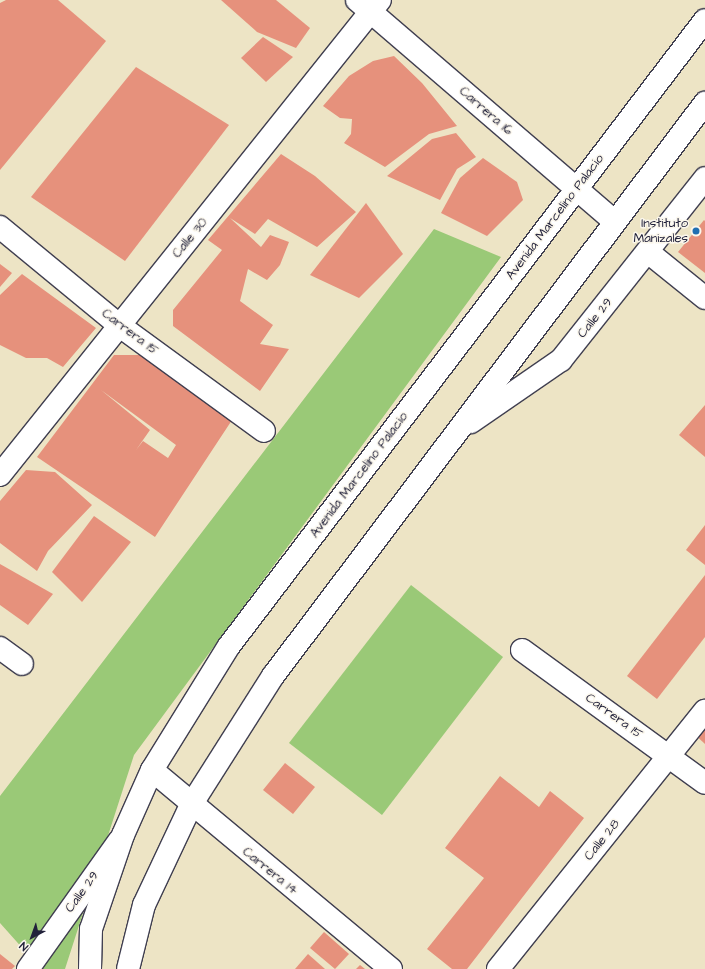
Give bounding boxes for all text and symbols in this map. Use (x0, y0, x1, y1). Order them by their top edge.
street label: Carrera 16 (456, 83, 516, 139)
street label: Avenida Marcelino Palacio (503, 151, 607, 283)
street label: Calle 30 (169, 215, 211, 261)
place label: Instituto Manizales (634, 216, 688, 247)
marker: Instituto Manizales (691, 226, 701, 236)
street label: Calle 29 (574, 295, 616, 341)
street label: Carrera 15 (99, 306, 161, 358)
street label: Avenida Marcelino Palacio (307, 409, 411, 541)
street label: Carrera 15 (582, 690, 646, 742)
street label: Calle 28 (581, 816, 623, 864)
street label: Carrera 14 (239, 844, 301, 898)
street label: Calle 29 (62, 868, 102, 916)
north arrow (12, 917, 52, 957)
text: N (16, 939, 31, 954)

